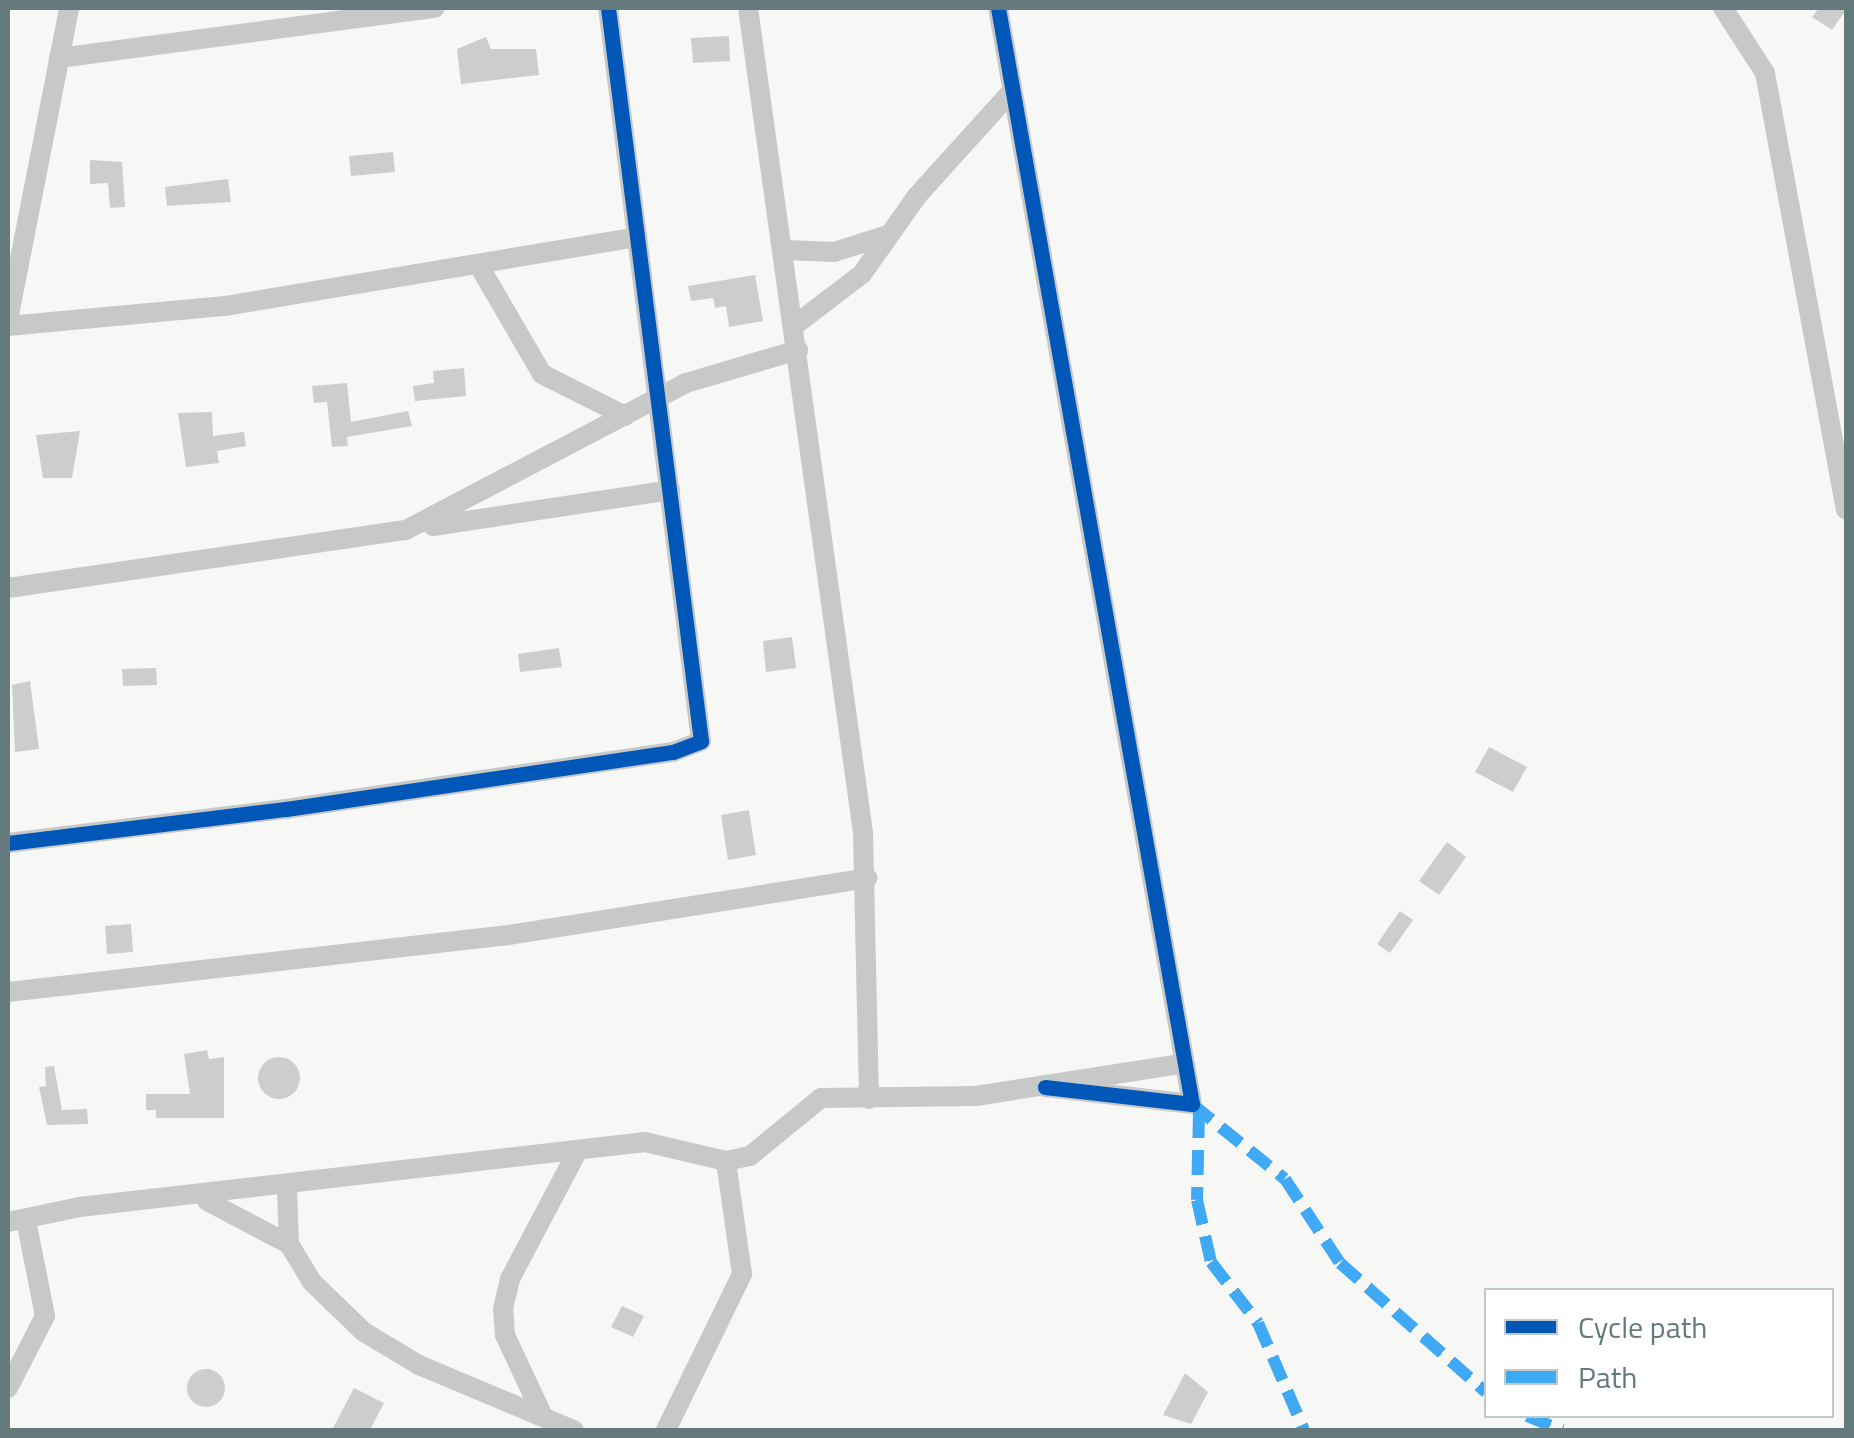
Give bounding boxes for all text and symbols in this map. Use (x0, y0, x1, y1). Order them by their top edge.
legend (1484, 1288, 1834, 1418)
text: Cycle path (1578, 1304, 1707, 1350)
text: Path (1578, 1354, 1637, 1400)

